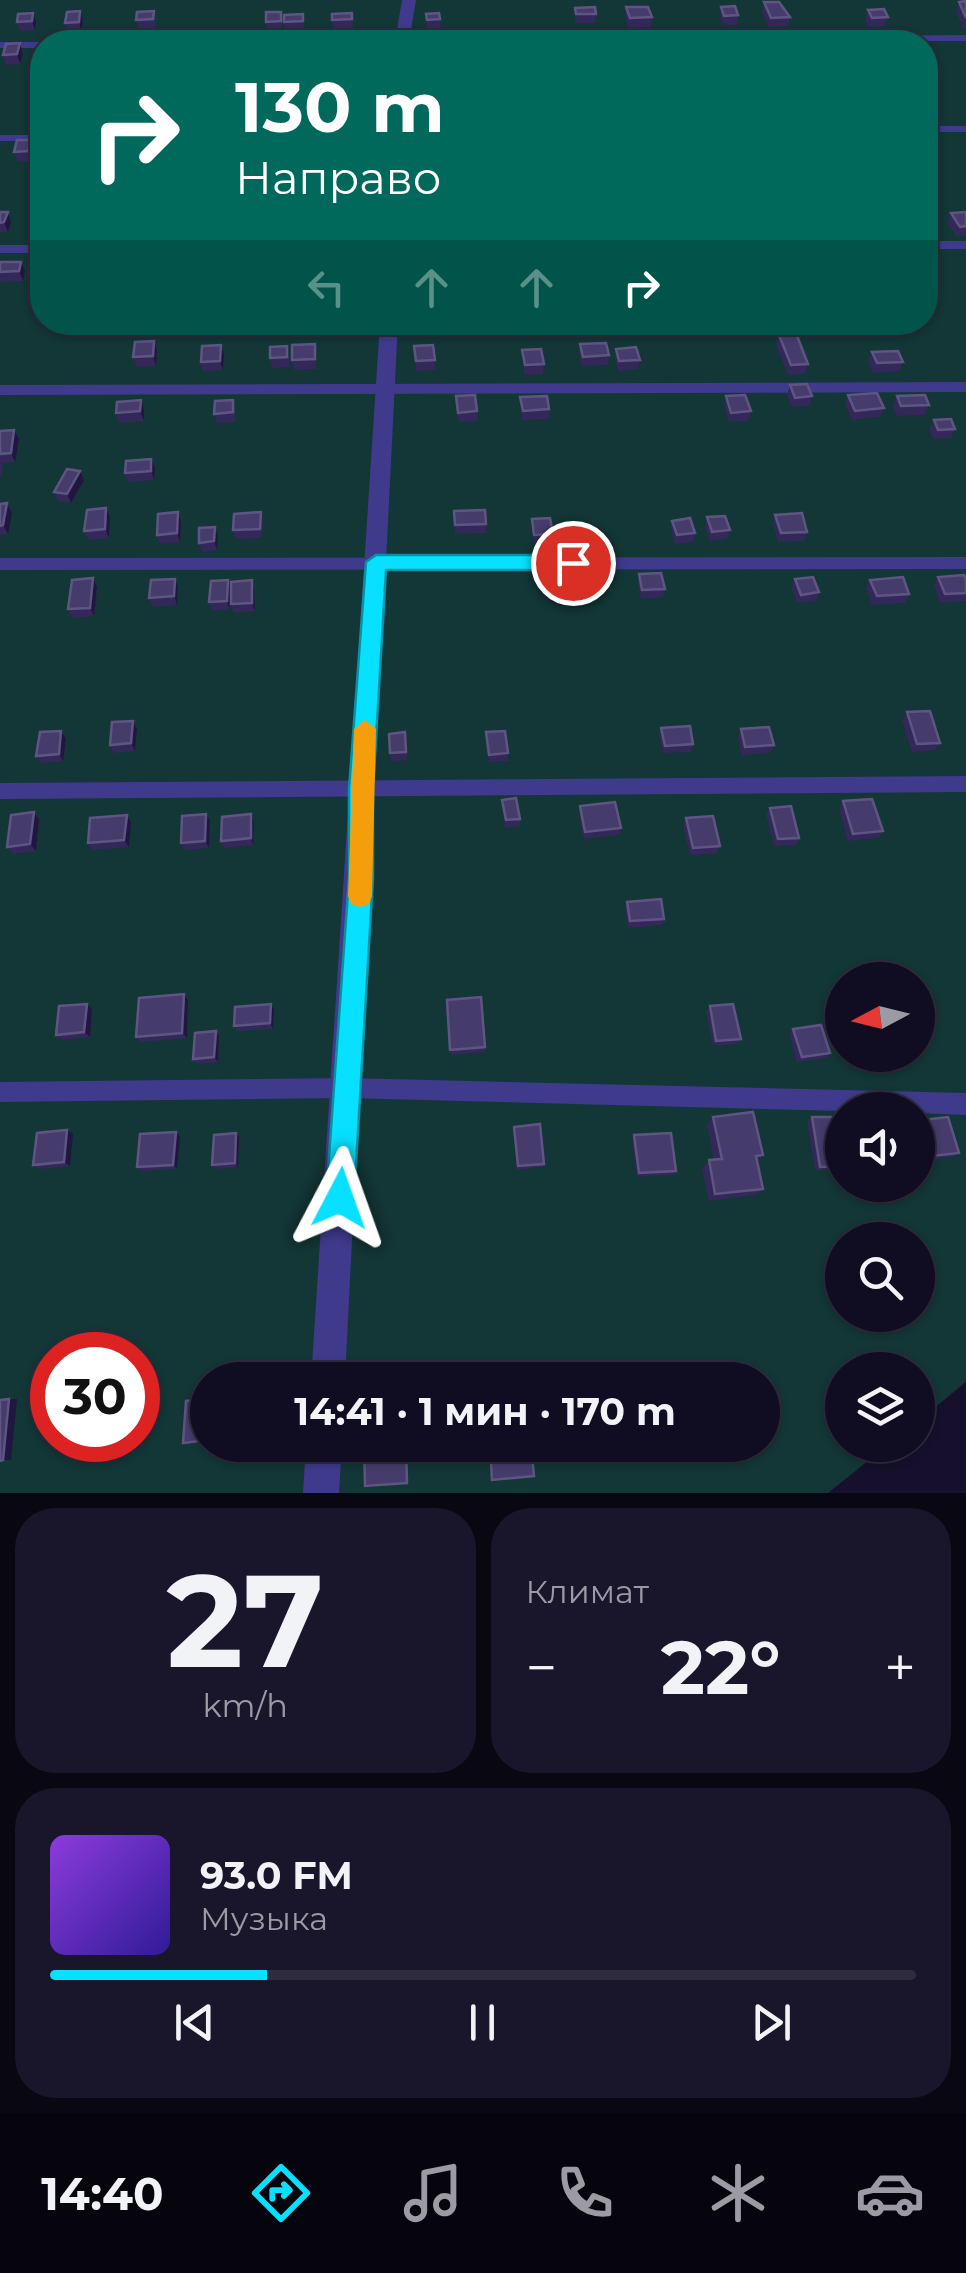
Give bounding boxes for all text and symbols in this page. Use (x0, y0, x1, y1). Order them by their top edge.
text: 130 m (235, 64, 445, 150)
icon: right (70, 70, 200, 200)
text: Направо (235, 150, 441, 205)
icon: left (299, 260, 354, 315)
icon: ahead (404, 260, 459, 315)
icon: ahead (509, 260, 564, 315)
icon: right (614, 260, 669, 315)
pin (531, 521, 616, 606)
icon: arrive (546, 536, 601, 591)
north arrow (825, 962, 935, 1072)
map controls (825, 962, 935, 1462)
button: sound (825, 1092, 935, 1202)
position arrow (288, 1146, 392, 1250)
button: search (825, 1222, 935, 1332)
speed limit sign: 30 (30, 1332, 160, 1462)
button: layers (825, 1352, 935, 1462)
text: 14:41 · 1 мин · 170 m (294, 1388, 676, 1435)
text: 27 (167, 1541, 324, 1700)
text: Климат (526, 1572, 649, 1611)
text: 22° (661, 1621, 781, 1713)
text: − (526, 1634, 557, 1701)
text: + (884, 1634, 916, 1701)
text: km/h (203, 1686, 288, 1725)
text: 93.0 FM (200, 1852, 353, 1899)
text: Музыка (200, 1899, 328, 1938)
icon: previous (167, 1995, 222, 2050)
icon: pause (455, 1995, 510, 2050)
icon: next (744, 1995, 799, 2050)
icon: directions (246, 2158, 316, 2228)
icon: music (398, 2158, 468, 2228)
icon: phone (550, 2158, 620, 2228)
icon: climate (703, 2158, 773, 2228)
icon: car (855, 2158, 925, 2228)
text: 14:40 (41, 2166, 164, 2221)

